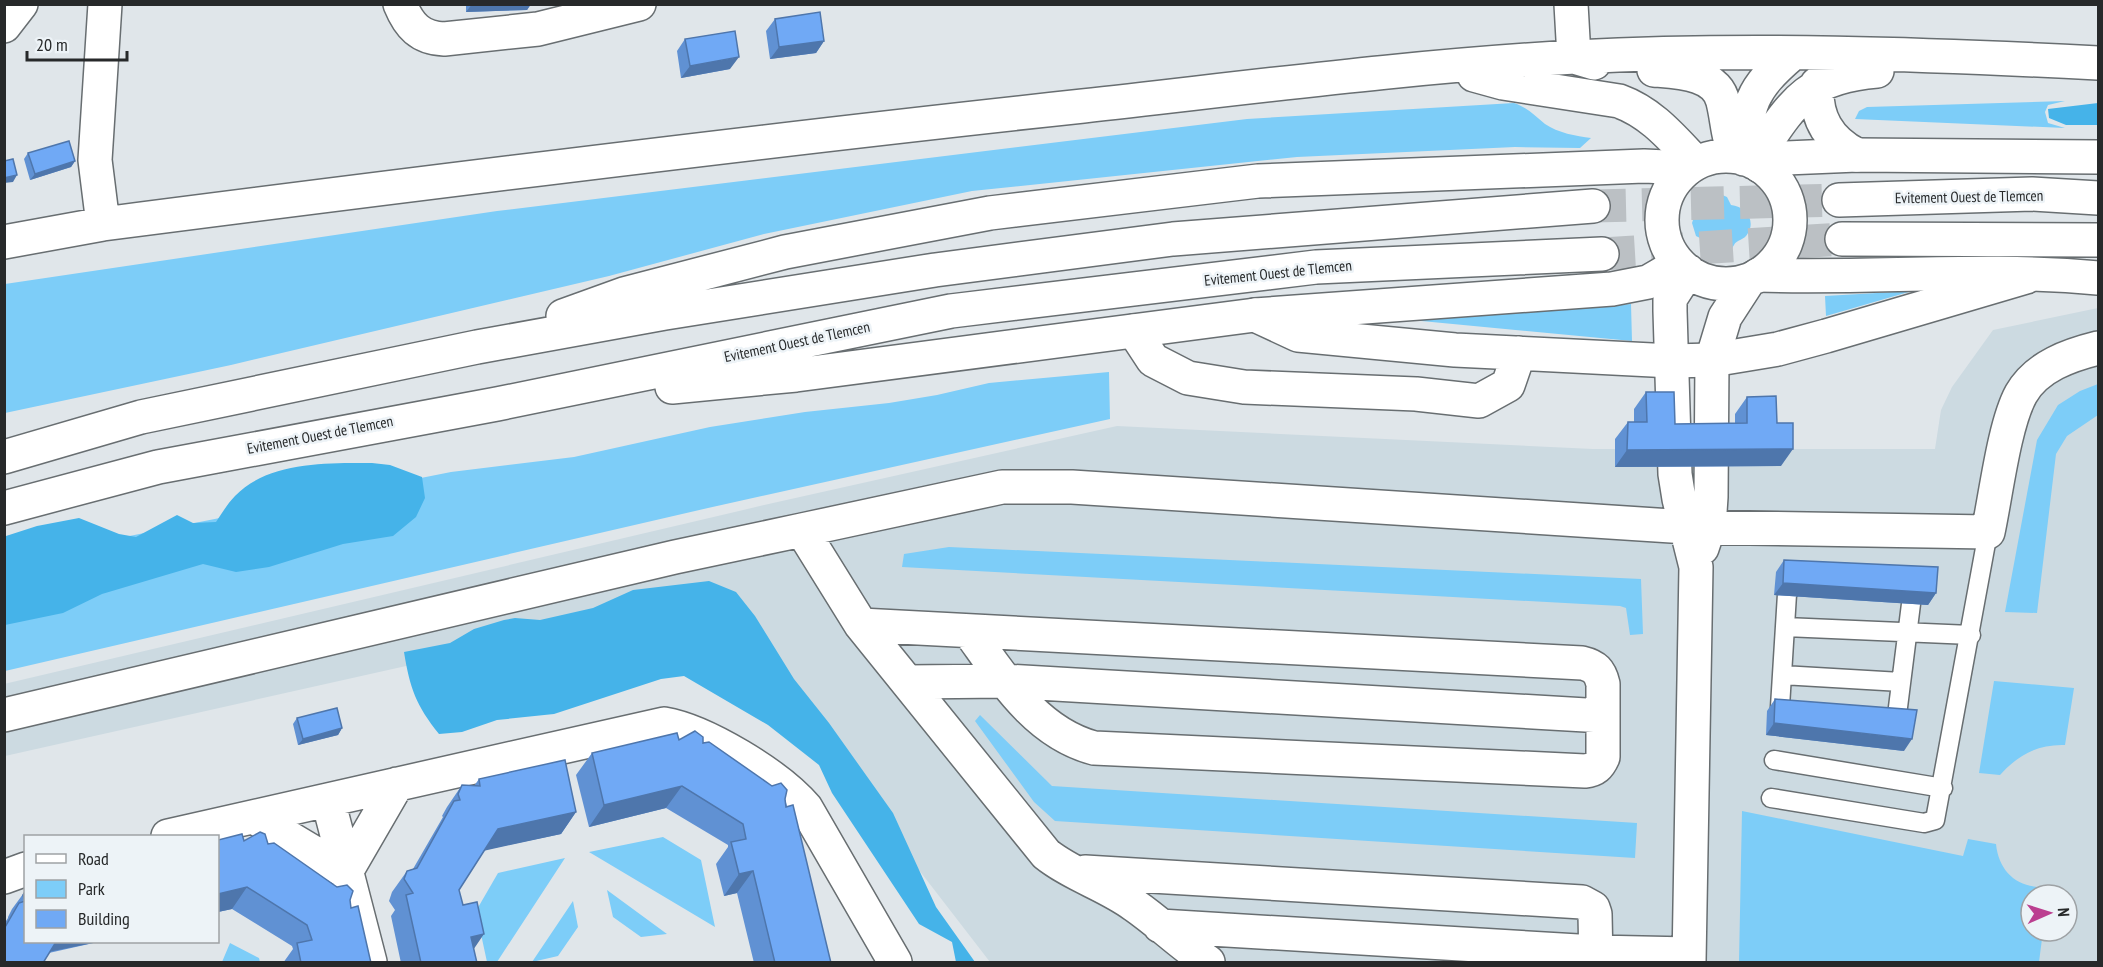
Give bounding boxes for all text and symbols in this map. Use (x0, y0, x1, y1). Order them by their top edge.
scale bar (27, 24, 128, 62)
text: 20 m (36, 33, 68, 56)
street label: Evitement Ouest de Tlemcen (1895, 186, 2043, 207)
street label: Evitement Ouest de Tlemcen (1203, 255, 1353, 290)
street label: Evitement Ouest de Tlemcen (722, 317, 871, 366)
street label: Evitement Ouest de Tlemcen (245, 411, 395, 458)
legend (24, 835, 219, 943)
text: Road (78, 847, 109, 870)
text: Park (78, 877, 105, 900)
north arrow (2019, 883, 2079, 943)
text: Building (78, 907, 130, 930)
text: N (2054, 907, 2074, 917)

